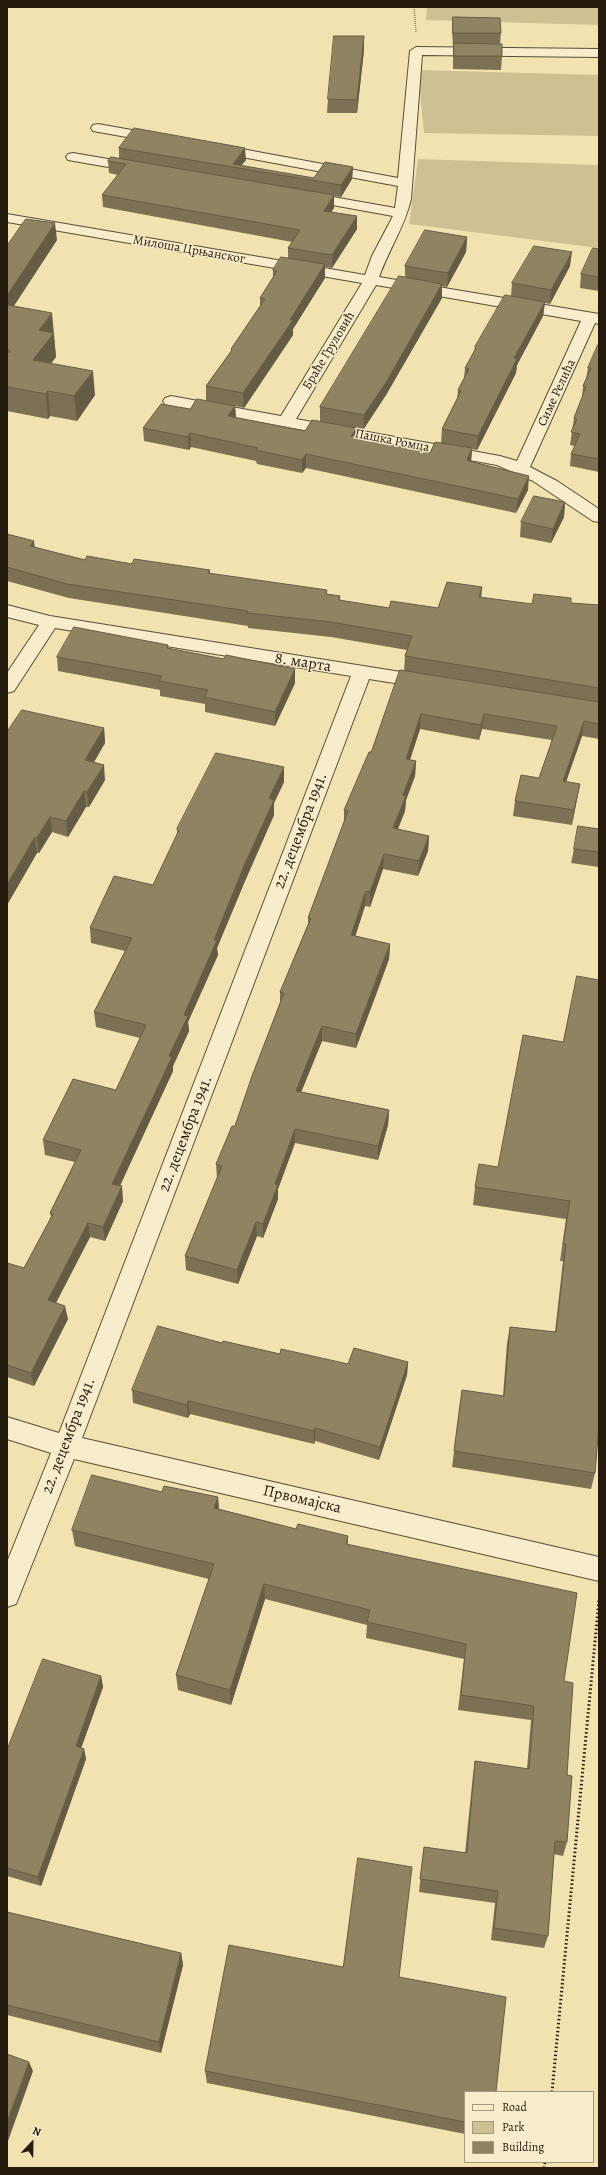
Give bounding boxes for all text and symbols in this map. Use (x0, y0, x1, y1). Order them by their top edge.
street label: Милоша Црњанског (132, 232, 246, 268)
street label: Браће Груловић (300, 309, 358, 393)
street label: Симе Релића (535, 357, 579, 429)
street label: Пашка Ромца (353, 426, 431, 456)
street label: 8. марта (273, 649, 333, 677)
street label: 22. децембра 1941. (270, 770, 332, 892)
street label: 22. децембра 1941. (155, 1073, 217, 1195)
street label: 22. децембра 1941. (38, 1375, 100, 1497)
street label: Првомајска (261, 1482, 343, 1518)
legend (464, 2091, 594, 2163)
text: Road (502, 2099, 527, 2115)
text: Park (502, 2119, 525, 2135)
north arrow (12, 2123, 52, 2163)
text: N (30, 2123, 43, 2140)
text: Building (502, 2139, 544, 2155)

